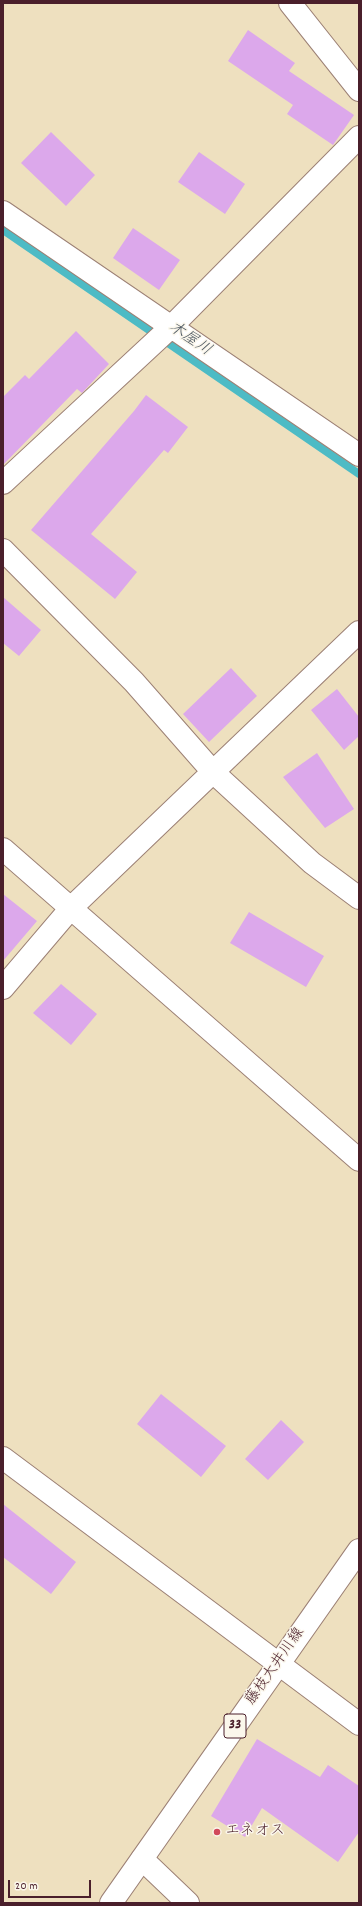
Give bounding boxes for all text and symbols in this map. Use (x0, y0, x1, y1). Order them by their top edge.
water label: 木屋川 (164, 319, 214, 361)
street label: 藤枝大井川線 (243, 1625, 309, 1709)
road number: 33 (224, 1714, 246, 1738)
place label: エネオス (225, 1823, 285, 1841)
marker: エネオス (212, 1827, 222, 1837)
scale bar (10, 1872, 93, 1898)
text: 20 m (15, 1878, 38, 1895)

